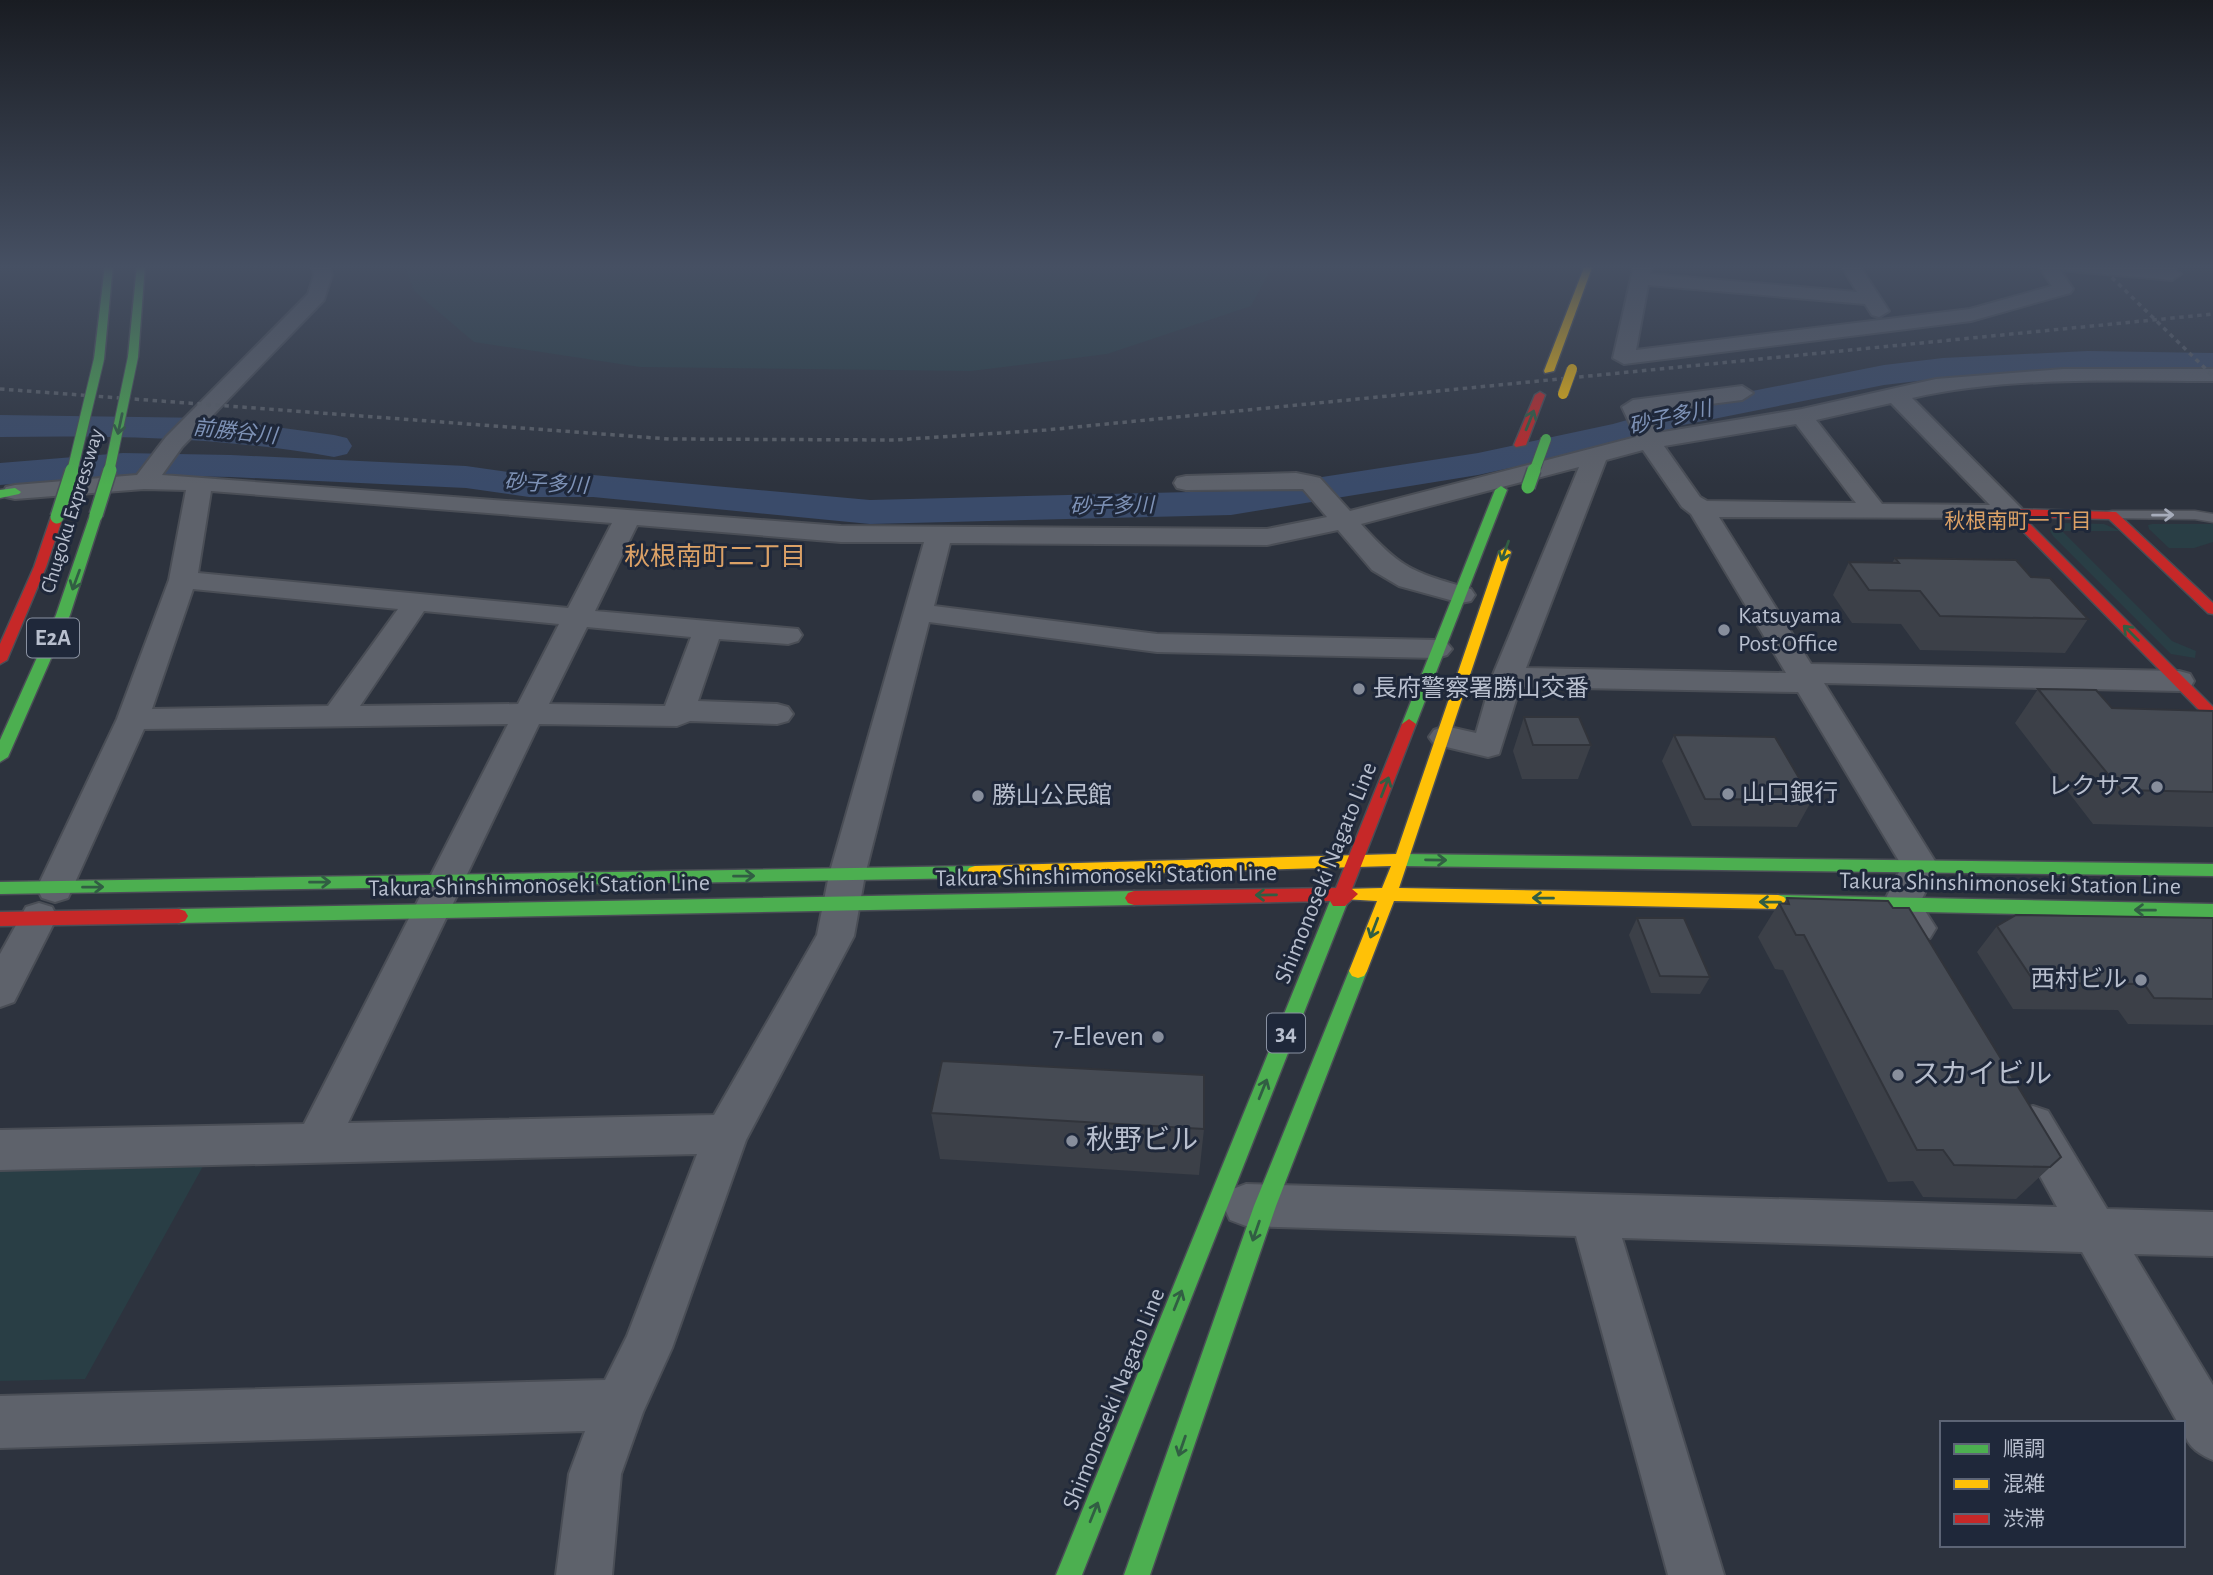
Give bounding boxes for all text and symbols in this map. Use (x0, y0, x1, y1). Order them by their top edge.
water label: 砂子多川 (1626, 397, 1715, 438)
one-way arrow (1524, 410, 1537, 431)
one-way arrow (113, 412, 127, 435)
water label: 前勝谷川 (192, 416, 280, 447)
street label: Chugoku Expressway (37, 426, 107, 596)
water label: 砂子多川 (504, 470, 591, 497)
water label: 砂子多川 (1070, 494, 1156, 517)
one-way arrow (2151, 508, 2174, 522)
district label: 秋根南町一丁目 (1945, 510, 2092, 532)
one-way arrow (1498, 540, 1510, 562)
district label: 秋根南町二丁目 (624, 543, 806, 570)
one-way arrow (68, 568, 81, 590)
place label: Katsuyama Post Office (1738, 604, 1841, 656)
road number: E2A (27, 618, 79, 658)
marker: Katsuyama Post Office (1716, 622, 1732, 638)
one-way arrow (2122, 624, 2139, 641)
place label: 長府警察署勝山交番 (1373, 675, 1589, 701)
marker: 長府警察署勝山交番 (1351, 681, 1367, 697)
street label: Shimonoseki Nagato Line (1271, 759, 1381, 987)
place label: レクサス (2047, 774, 2143, 799)
one-way arrow (1379, 777, 1392, 799)
marker: レクサス (2149, 779, 2165, 795)
place label: 山口銀行 (1742, 780, 1838, 806)
place label: 勝山公民館 (992, 782, 1112, 808)
marker: 山口銀行 (1720, 786, 1736, 802)
marker: 勝山公民館 (970, 788, 986, 804)
one-way arrow (1425, 853, 1448, 867)
street label: Takura Shinshimonoseki Station Line (935, 861, 1277, 891)
one-way arrow (732, 869, 755, 883)
street label: Takura Shinshimonoseki Station Line (1839, 869, 2181, 899)
street label: Takura Shinshimonoseki Station Line (368, 871, 710, 901)
one-way arrow (308, 875, 331, 889)
one-way arrow (81, 881, 104, 894)
one-way arrow (1255, 889, 1278, 902)
one-way arrow (1532, 891, 1555, 905)
one-way arrow (1759, 895, 1782, 908)
one-way arrow (2134, 903, 2157, 916)
one-way arrow (1366, 916, 1379, 938)
place label: 西村ビル (2031, 966, 2127, 992)
marker: 西村ビル (2133, 972, 2149, 988)
road number: 34 (1267, 1014, 1305, 1052)
place label: 7-Eleven (1052, 1023, 1144, 1051)
marker: 7-Eleven (1150, 1029, 1166, 1045)
place label: スカイビル (1912, 1059, 2052, 1089)
marker: スカイビル (1890, 1067, 1906, 1083)
one-way arrow (1258, 1079, 1271, 1101)
place label: 秋野ビル (1086, 1125, 1198, 1155)
marker: 秋野ビル (1064, 1133, 1080, 1149)
one-way arrow (1249, 1220, 1261, 1242)
street label: Shimonoseki Nagato Line (1059, 1285, 1169, 1513)
one-way arrow (1172, 1290, 1185, 1312)
legend (1940, 1421, 2185, 1547)
one-way arrow (1175, 1435, 1187, 1457)
text: 順調 (2003, 1438, 2045, 1460)
text: 混雑 (2003, 1473, 2045, 1495)
one-way arrow (1088, 1501, 1101, 1523)
text: 渋滞 (2003, 1508, 2045, 1530)

